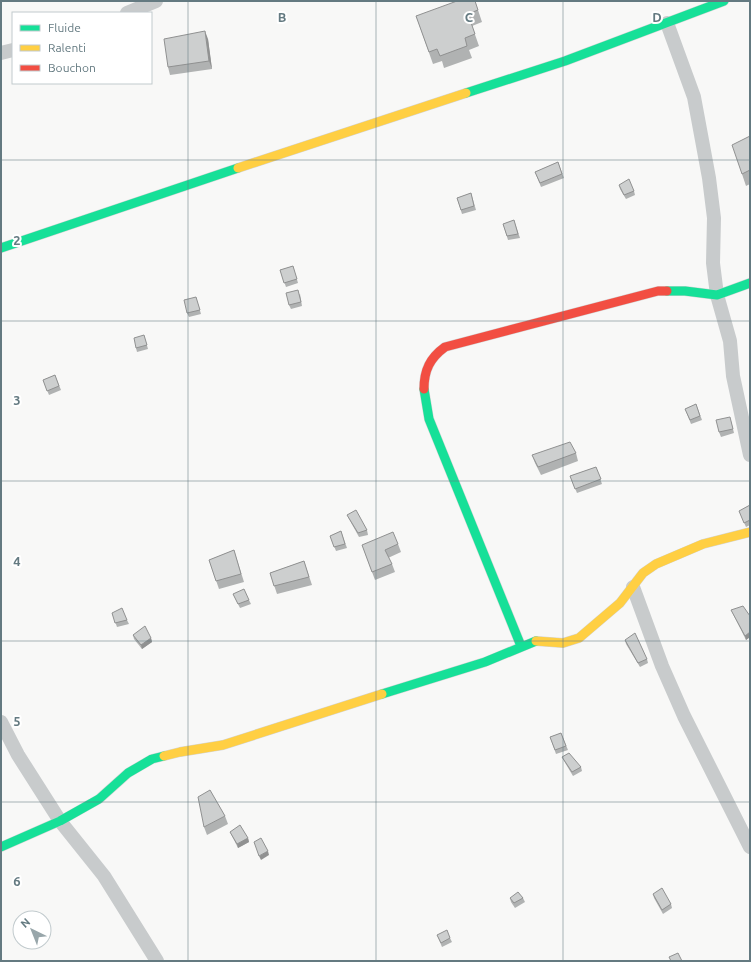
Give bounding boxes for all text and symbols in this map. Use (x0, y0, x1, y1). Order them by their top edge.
text: B (278, 10, 287, 24)
text: C (465, 10, 474, 24)
text: D (652, 10, 662, 24)
legend (12, 12, 152, 84)
text: Fluide (48, 21, 81, 34)
text: Ralenti (48, 41, 86, 54)
text: Bouchon (48, 61, 96, 74)
text: 2 (13, 233, 21, 247)
text: 3 (13, 393, 21, 407)
text: 4 (13, 554, 21, 568)
text: 5 (13, 714, 21, 728)
text: 6 (13, 874, 21, 888)
north arrow (12, 910, 52, 950)
text: N (18, 915, 32, 930)

